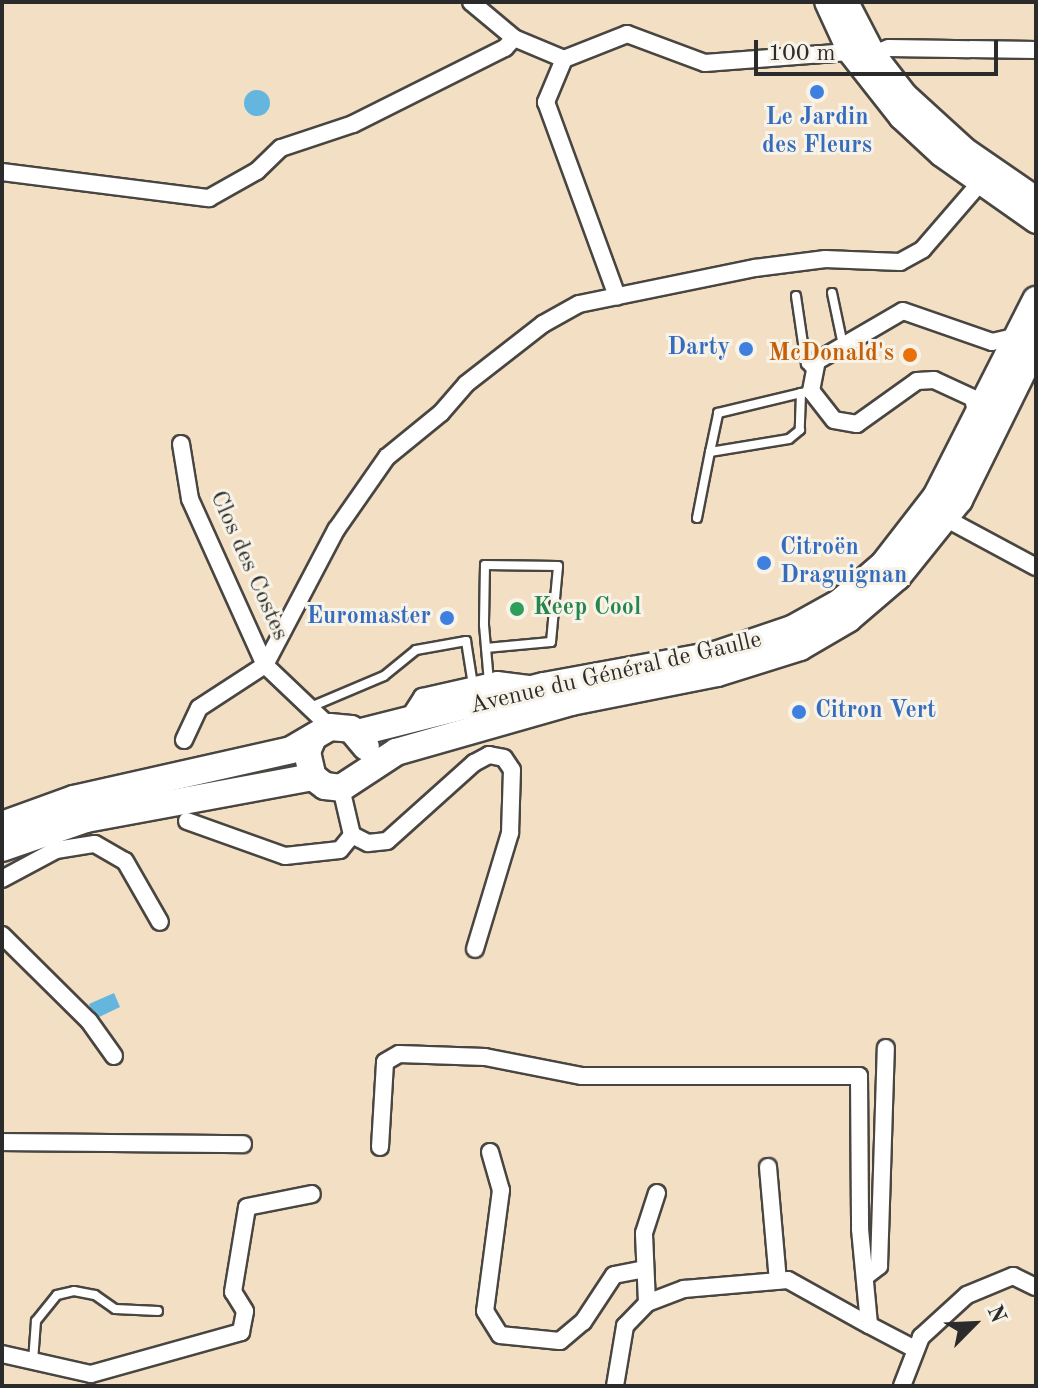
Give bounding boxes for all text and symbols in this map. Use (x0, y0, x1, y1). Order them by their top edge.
scale bar (758, 24, 1002, 74)
text: 100 m (768, 42, 836, 66)
marker: Le Jardin des Fleurs (808, 83, 826, 101)
place label: Le Jardin des Fleurs (762, 105, 872, 161)
place label: Darty (667, 335, 730, 363)
marker: Darty (737, 340, 755, 358)
place label: McDonald's (769, 341, 894, 369)
marker: McDonald's (901, 346, 919, 364)
street label: Clos des Costes (202, 487, 294, 645)
place label: Citroën Draguignan (780, 535, 907, 591)
marker: Citroën Draguignan (755, 554, 773, 572)
place label: Keep Cool (533, 595, 641, 623)
marker: Keep Cool (508, 600, 526, 618)
place label: Euromaster (307, 604, 431, 632)
marker: Euromaster (438, 609, 456, 627)
street label: Avenue du Général de Gaulle (467, 626, 765, 722)
place label: Citron Vert (815, 698, 936, 726)
marker: Citron Vert (790, 703, 808, 721)
north arrow (934, 1284, 1014, 1364)
text: N (982, 1302, 1009, 1326)

